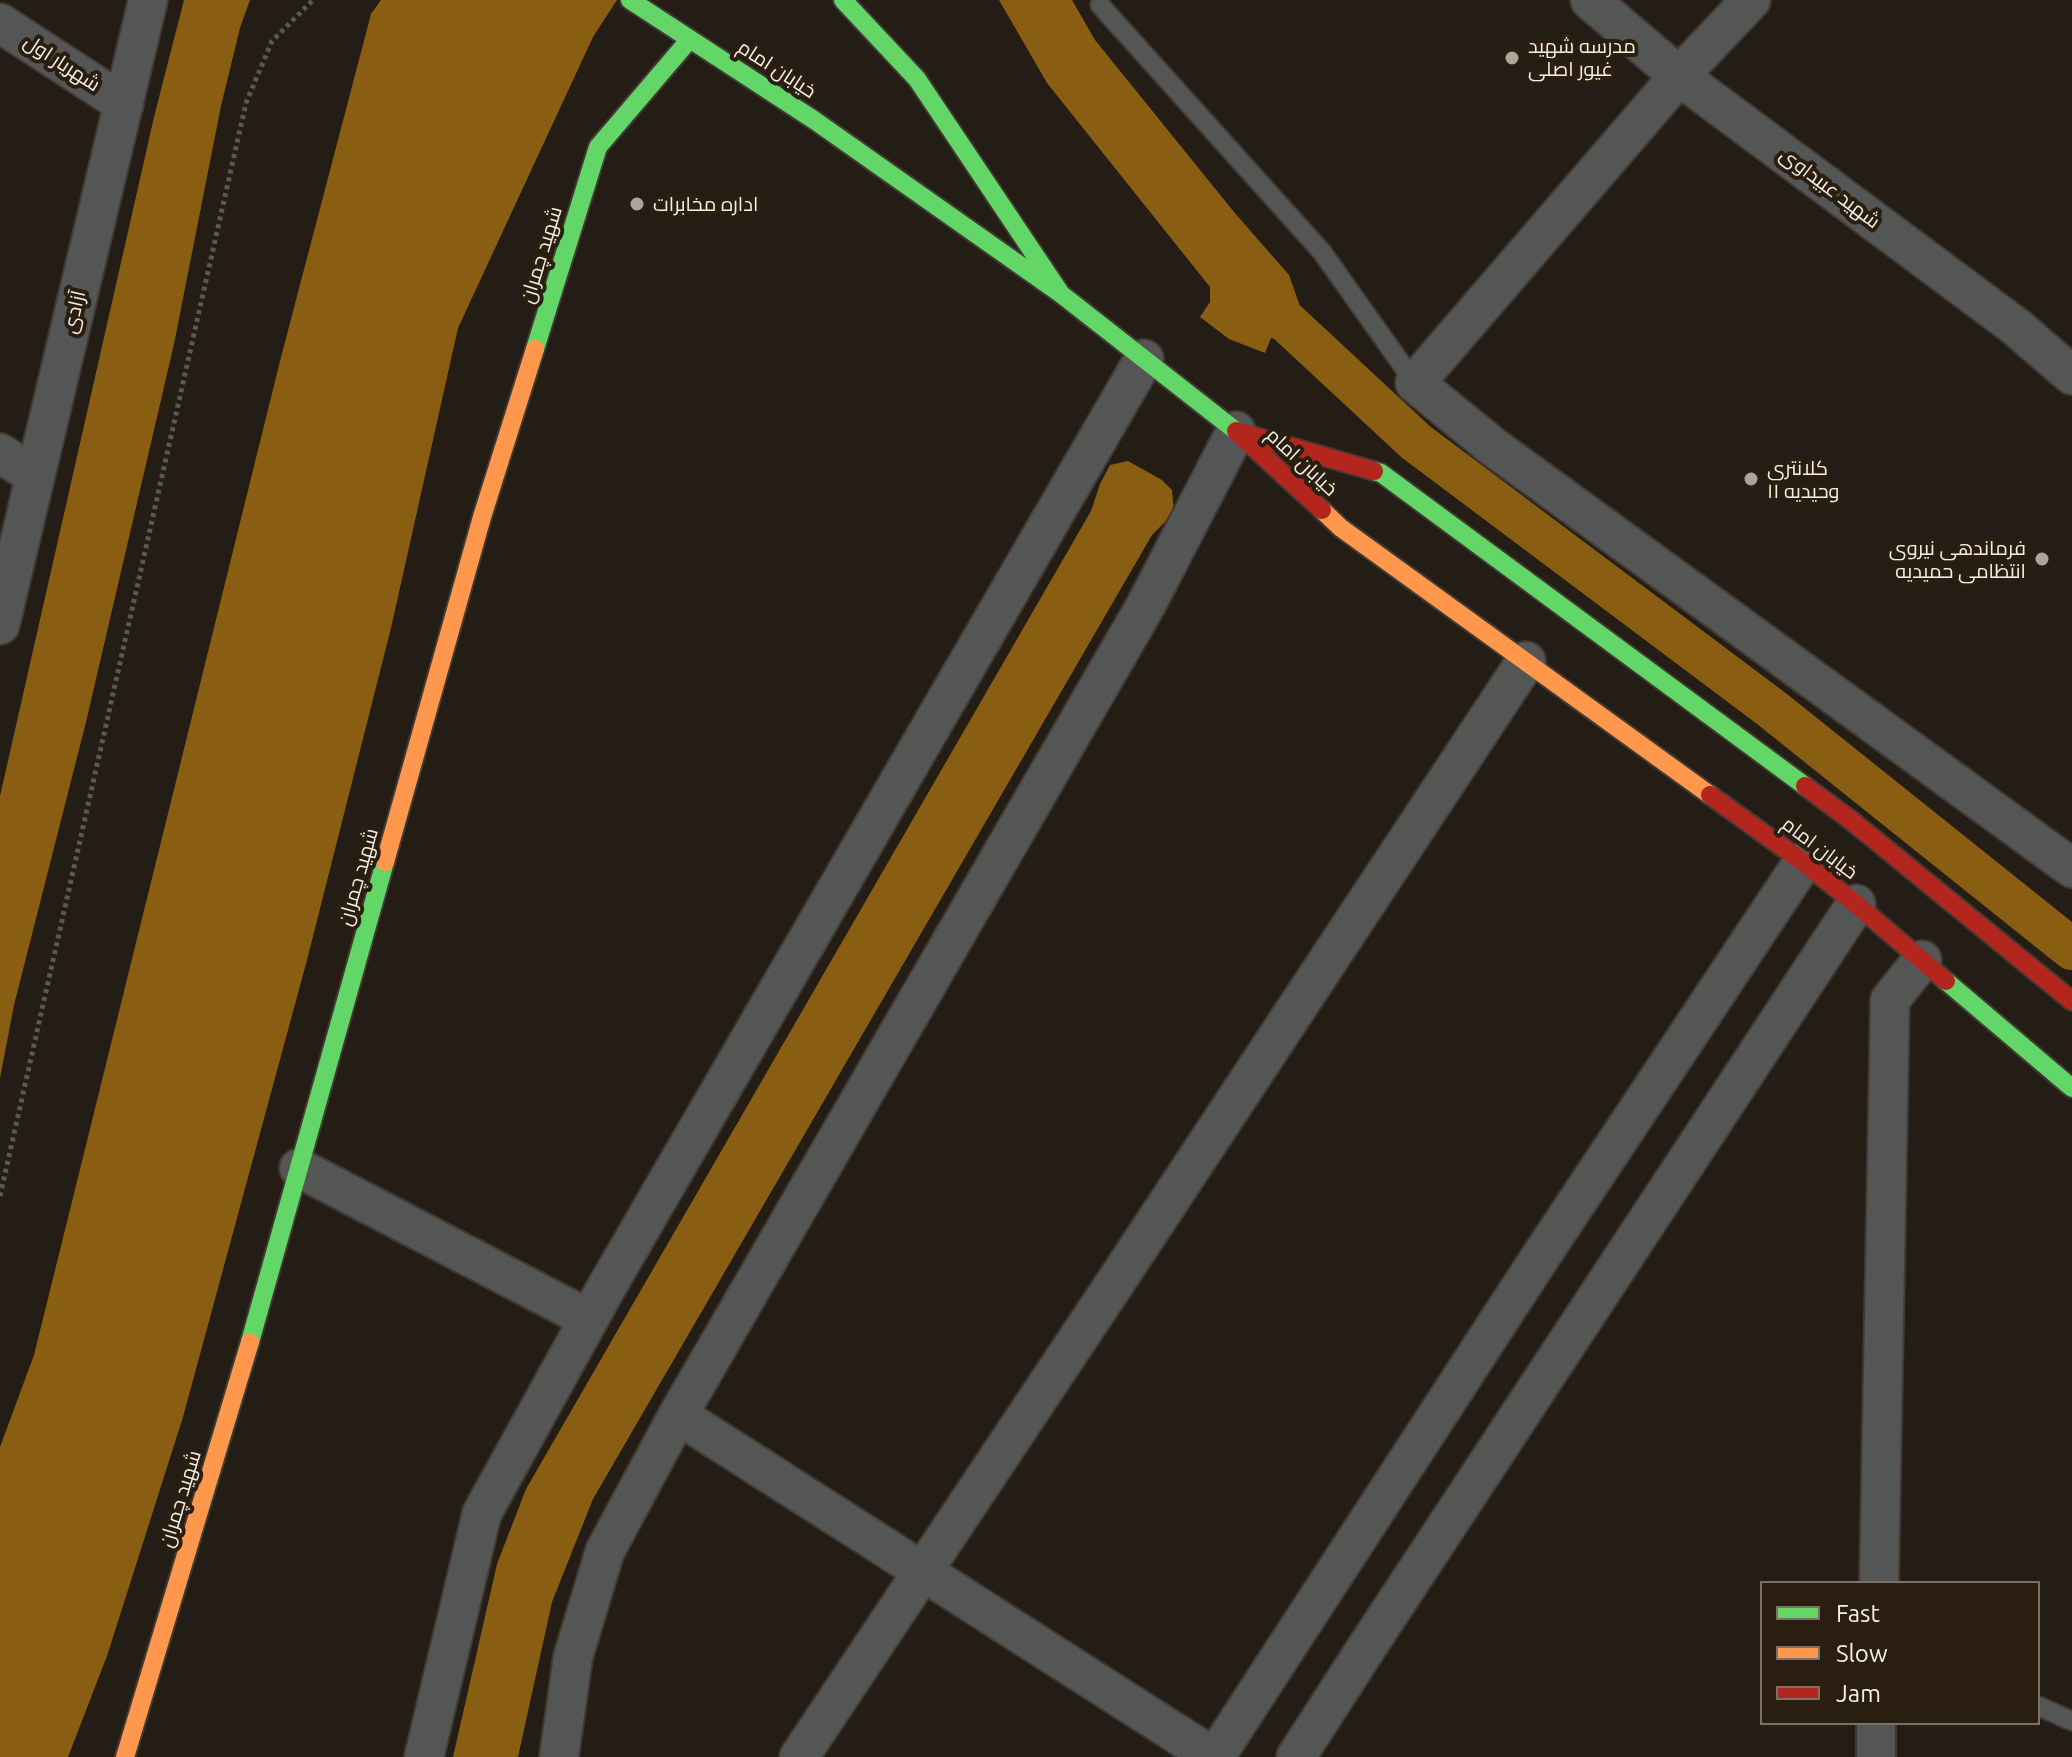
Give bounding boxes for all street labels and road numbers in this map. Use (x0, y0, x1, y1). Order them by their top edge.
street label: شهریار اول (19, 29, 105, 97)
street label: خیابان امام (733, 35, 821, 103)
street label: شهید عبیداوی (1775, 142, 1885, 234)
street label: شهید چمران (515, 204, 567, 306)
street label: آزادی (57, 288, 91, 336)
street label: خیابان امام (1261, 423, 1343, 501)
street label: خیابان امام (1777, 812, 1863, 884)
street label: شهید چمران (333, 826, 383, 928)
street label: شهید چمران (154, 1448, 206, 1550)

